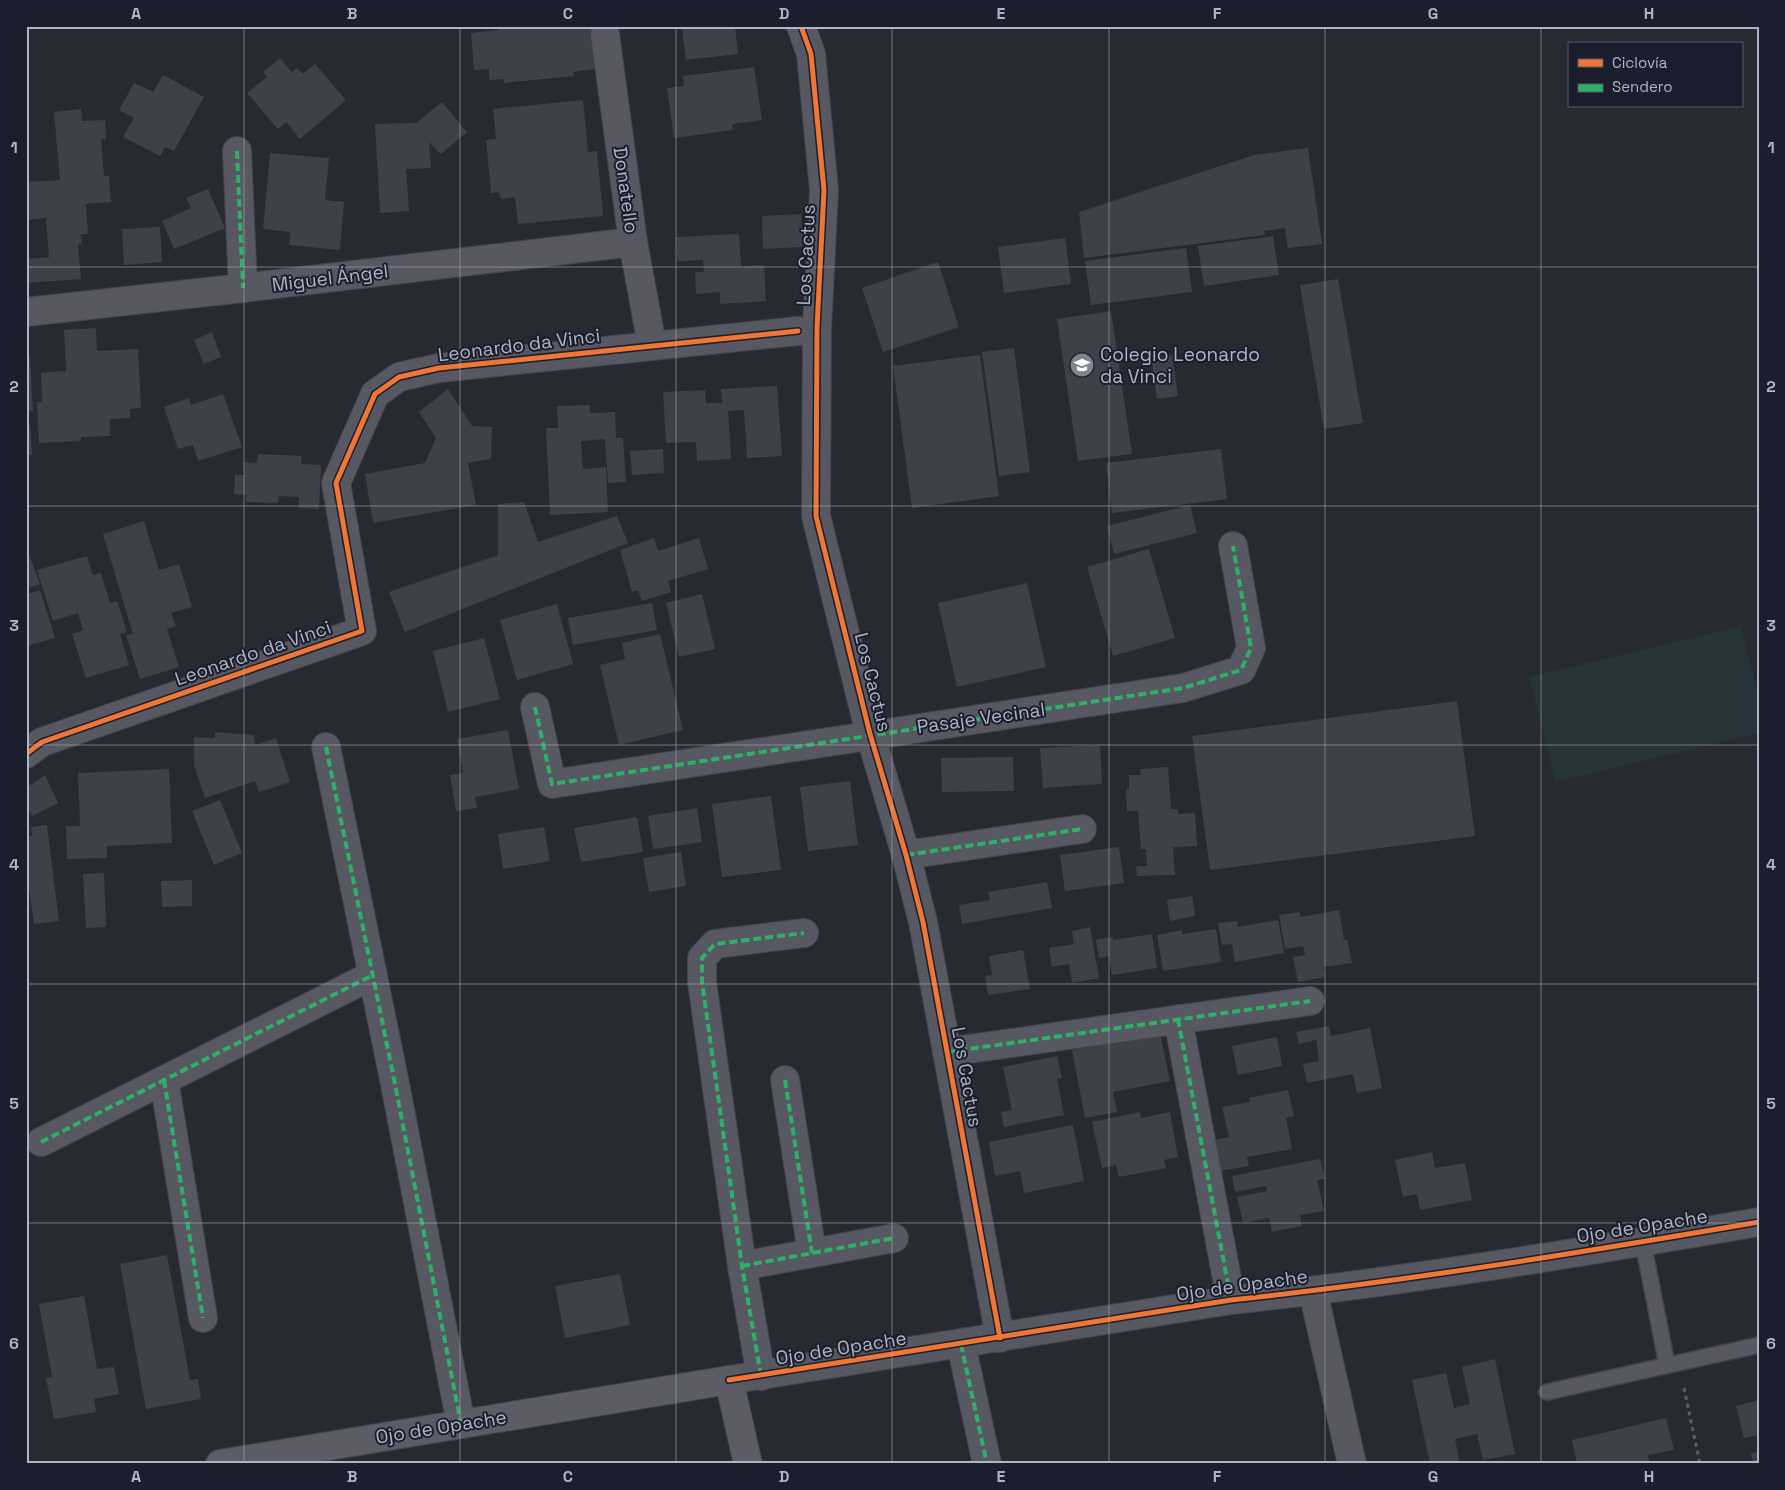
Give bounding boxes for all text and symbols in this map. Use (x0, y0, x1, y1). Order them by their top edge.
text: A (131, 3, 141, 24)
text: B (347, 3, 357, 24)
text: C (563, 3, 573, 24)
text: D (779, 3, 789, 24)
text: E (997, 3, 1006, 24)
text: F (1213, 3, 1222, 24)
text: G (1428, 3, 1438, 24)
text: H (1644, 3, 1654, 24)
legend (1568, 42, 1742, 108)
text: Ciclovía (1612, 53, 1668, 72)
text: Sendero (1612, 77, 1672, 96)
text: 1 (10, 137, 18, 158)
text: 1 (1767, 137, 1775, 158)
street label: Donatello (608, 145, 644, 235)
street label: Los Cactus (791, 204, 821, 306)
street label: Miguel Ángel (270, 258, 390, 298)
street label: Leonardo da Vinci (436, 323, 602, 367)
place label: Colegio Leonardo da Vinci (1100, 342, 1260, 389)
school or university icon: Colegio Leonardo da Vinci (1069, 352, 1095, 378)
text: 2 (9, 376, 19, 397)
text: 2 (1766, 376, 1776, 397)
text: 3 (9, 615, 19, 636)
street label: Leonardo da Vinci (172, 615, 334, 691)
text: 3 (1766, 615, 1776, 636)
street label: Los Cactus (849, 630, 897, 734)
street label: Pasaje Vecinal (915, 697, 1047, 739)
text: 4 (9, 854, 19, 875)
text: 4 (1766, 854, 1776, 875)
street label: Los Cactus (946, 1025, 988, 1129)
text: 5 (9, 1093, 19, 1114)
text: 5 (1766, 1093, 1776, 1114)
street label: Ojo de Opache (1575, 1203, 1709, 1249)
street label: Ojo de Opache (1175, 1263, 1309, 1307)
street label: Ojo de Opache (774, 1325, 908, 1371)
text: 6 (9, 1333, 19, 1354)
text: 6 (1766, 1333, 1776, 1354)
street label: Ojo de Opache (374, 1404, 508, 1450)
text: A (131, 1466, 141, 1487)
text: B (347, 1466, 357, 1487)
text: C (563, 1466, 573, 1487)
text: D (779, 1466, 789, 1487)
text: E (997, 1466, 1006, 1487)
text: F (1213, 1466, 1222, 1487)
text: G (1428, 1466, 1438, 1487)
text: H (1644, 1466, 1654, 1487)

